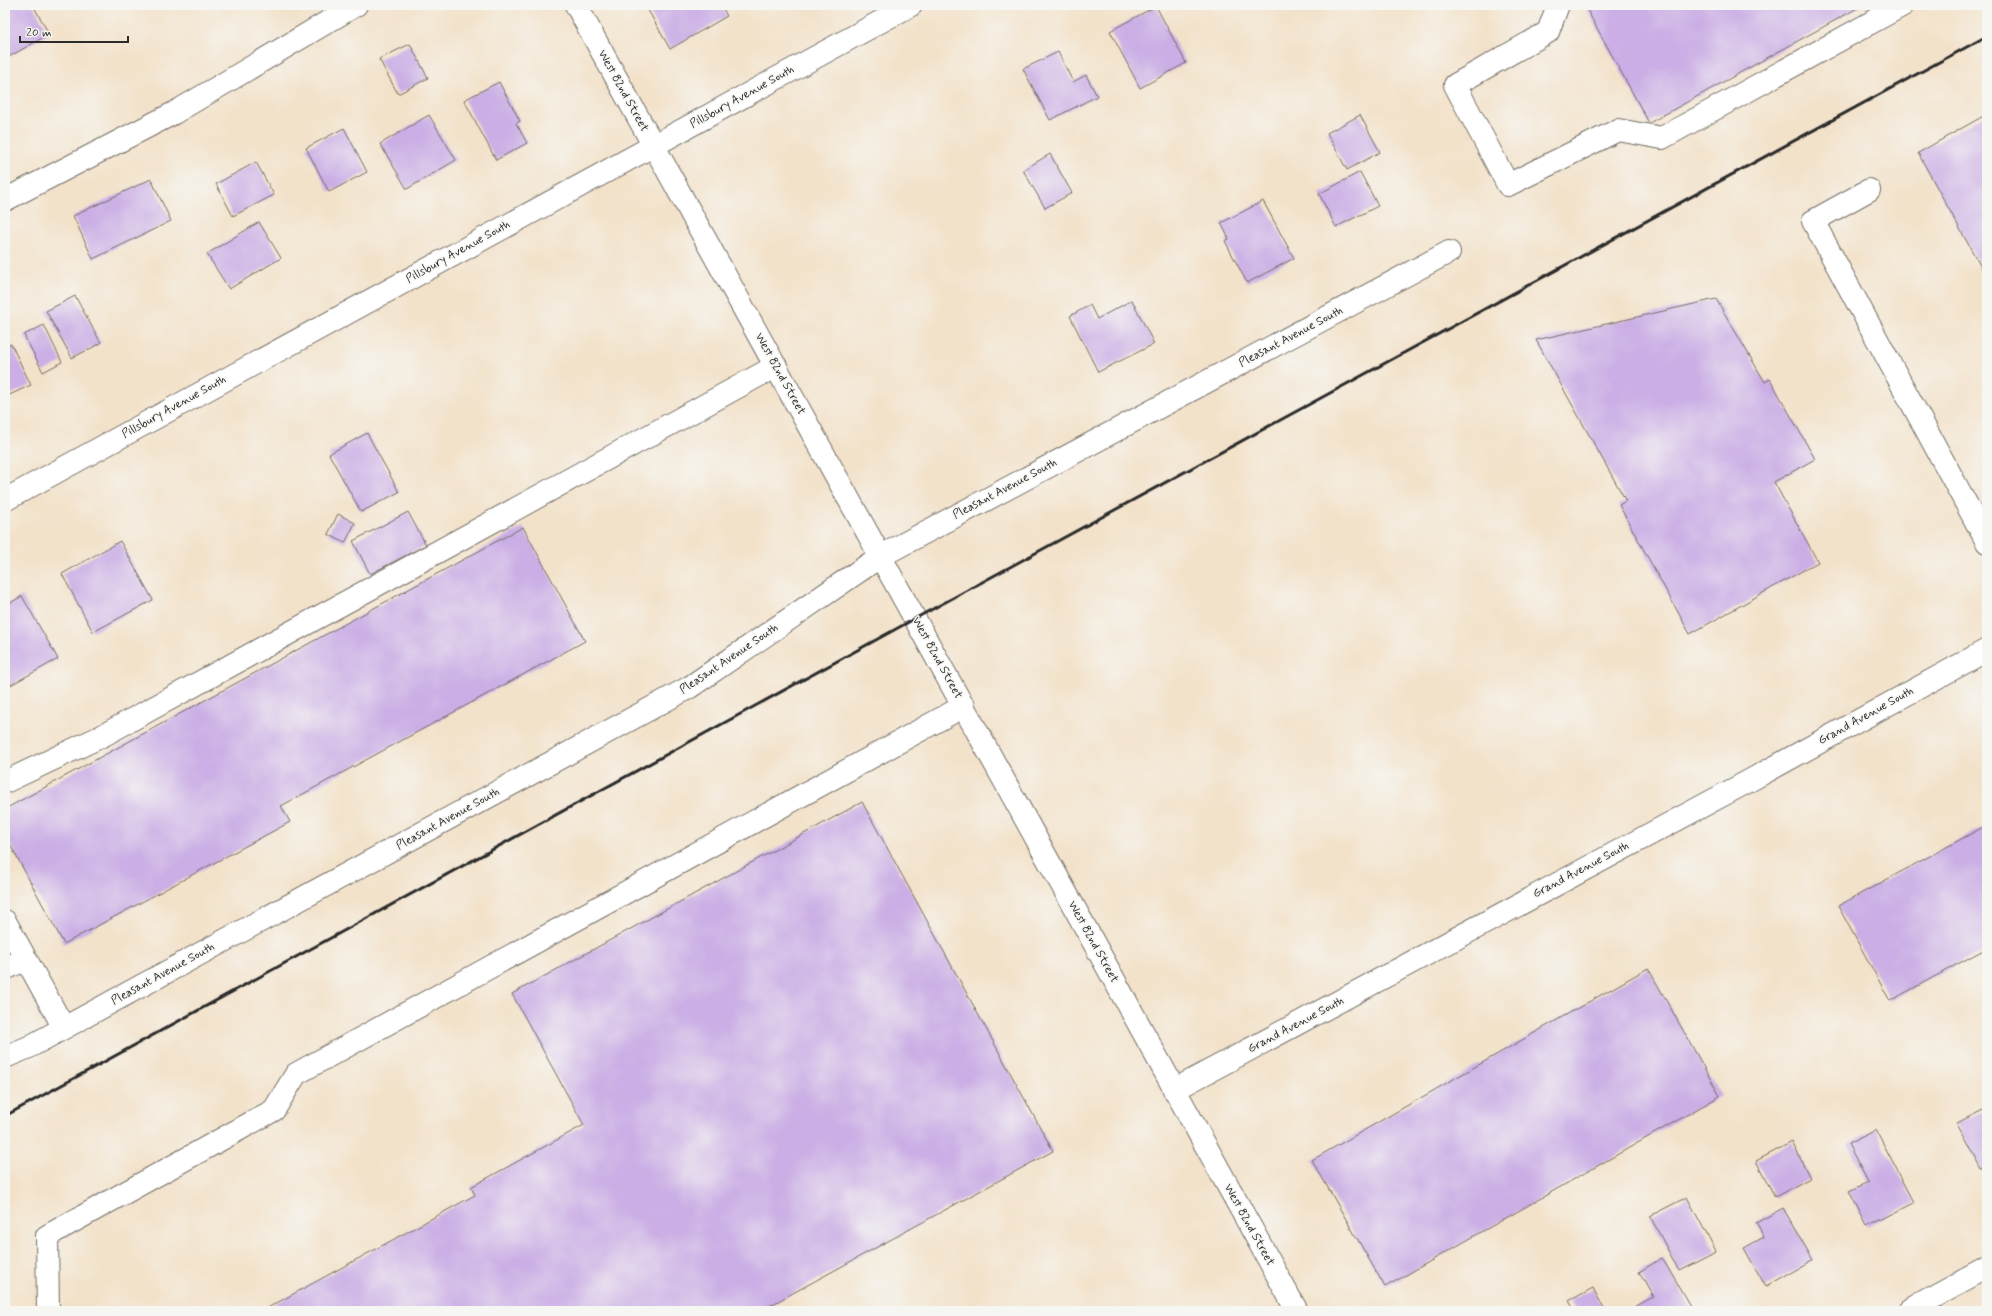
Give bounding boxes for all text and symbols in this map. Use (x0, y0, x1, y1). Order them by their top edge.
scale bar (20, 18, 128, 44)
text: 20 m (26, 25, 52, 41)
street label: West 82nd Street (594, 47, 652, 135)
street label: Pillsbury Avenue South (687, 62, 797, 132)
street label: Pillsbury Avenue South (403, 217, 513, 287)
street label: Pleasant Avenue South (1236, 303, 1346, 371)
street label: West 82nd Street (751, 330, 809, 418)
street label: Pillsbury Avenue South (119, 372, 229, 442)
street label: Pleasant Avenue South (950, 455, 1060, 523)
street label: West 82nd Street (908, 614, 966, 702)
street label: Pleasant Avenue South (677, 620, 781, 698)
street label: Grand Avenue South (1816, 683, 1916, 749)
street label: Pleasant Avenue South (393, 784, 503, 854)
street label: Grand Avenue South (1530, 838, 1632, 902)
street label: West 82nd Street (1064, 898, 1122, 986)
street label: Pleasant Avenue South (108, 939, 218, 1009)
street label: Grand Avenue South (1245, 993, 1347, 1057)
street label: West 82nd Street (1220, 1181, 1278, 1269)

